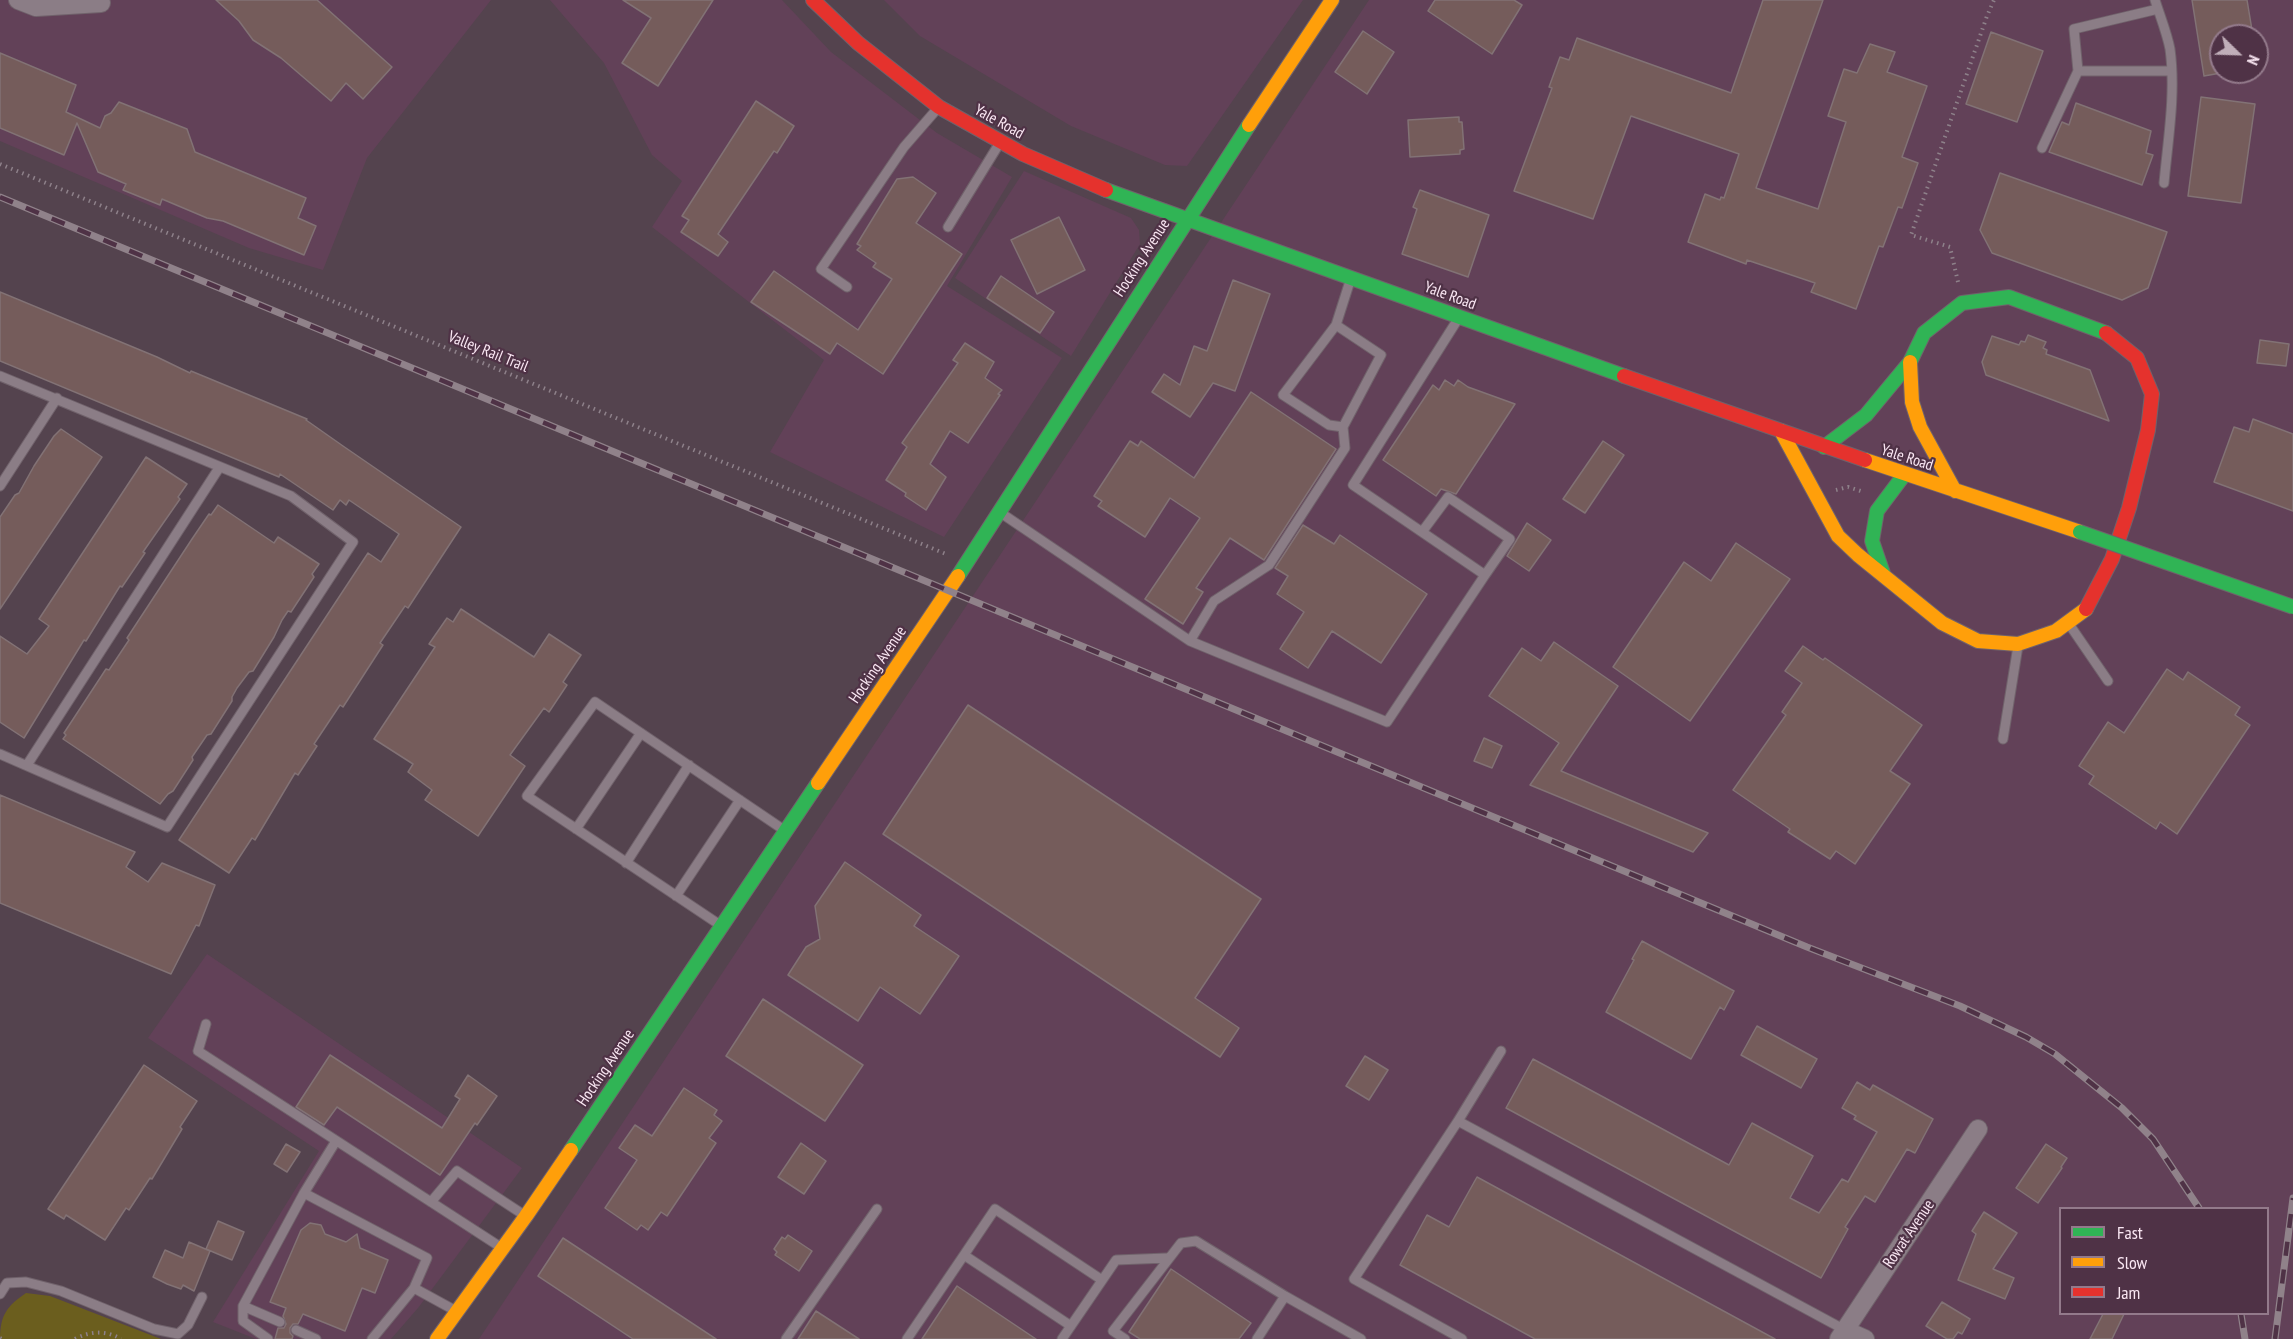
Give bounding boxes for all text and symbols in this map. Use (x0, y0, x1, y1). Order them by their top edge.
north arrow (2209, 24, 2269, 84)
text: N (2243, 52, 2265, 68)
street label: Yale Road (971, 101, 1027, 143)
street label: Hocking Avenue (1110, 216, 1174, 300)
street label: Yale Road (1421, 278, 1479, 314)
street label: Valley Rail Trail (445, 327, 531, 377)
street label: Yale Road (1878, 441, 1936, 475)
street label: Hocking Avenue (845, 623, 911, 707)
street label: Hocking Avenue (573, 1026, 639, 1110)
street label: Rowat Avenue (1879, 1196, 1939, 1272)
legend (2059, 1207, 2269, 1315)
text: Fast (2117, 1221, 2143, 1244)
text: Slow (2117, 1251, 2147, 1274)
text: Jam (2117, 1281, 2140, 1304)

